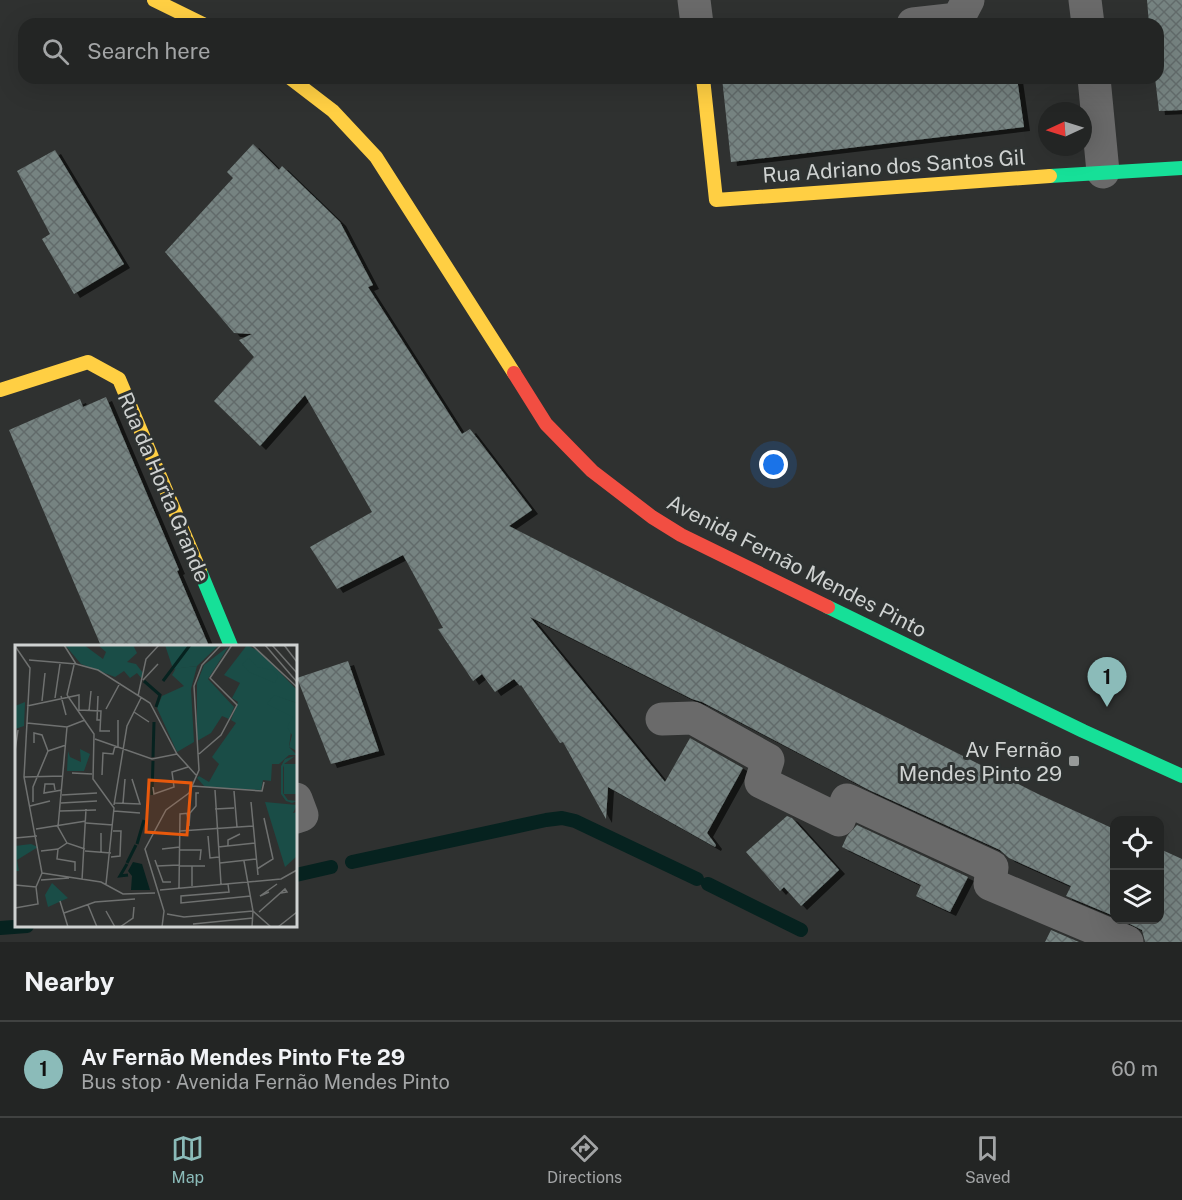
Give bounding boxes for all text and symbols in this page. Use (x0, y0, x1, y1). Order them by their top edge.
search box (18, 18, 1164, 84)
icon: search (39, 35, 72, 68)
text: Search here (87, 38, 211, 64)
north arrow (1038, 102, 1092, 156)
street label: Rua Adriano dos Santos Gil (762, 144, 1026, 188)
street label: Rua da Horta Grande (113, 388, 215, 586)
your location (759, 450, 788, 479)
street label: Avenida Fernão Mendes Pinto (663, 490, 931, 642)
inset map (15, 645, 297, 927)
pin: 1 (1088, 658, 1126, 707)
place label: Av Fernão Mendes Pinto 29 (899, 737, 1062, 786)
marker: Av Fernão Mendes Pinto 29 (1067, 754, 1081, 768)
map controls (1110, 816, 1164, 924)
button: locate (1110, 816, 1164, 870)
button: layers (1110, 870, 1164, 924)
text: Nearby (24, 966, 114, 997)
text: Av Fernão Mendes Pinto Fte 29 (81, 1044, 405, 1070)
text: 1 (39, 1057, 48, 1081)
text: 60 m (1111, 1057, 1158, 1081)
text: Bus stop · Avenida Fernão Mendes Pinto (81, 1070, 450, 1094)
tab: Map (171, 1132, 204, 1187)
tab: Directions (547, 1132, 622, 1187)
tab: Saved (965, 1132, 1011, 1187)

